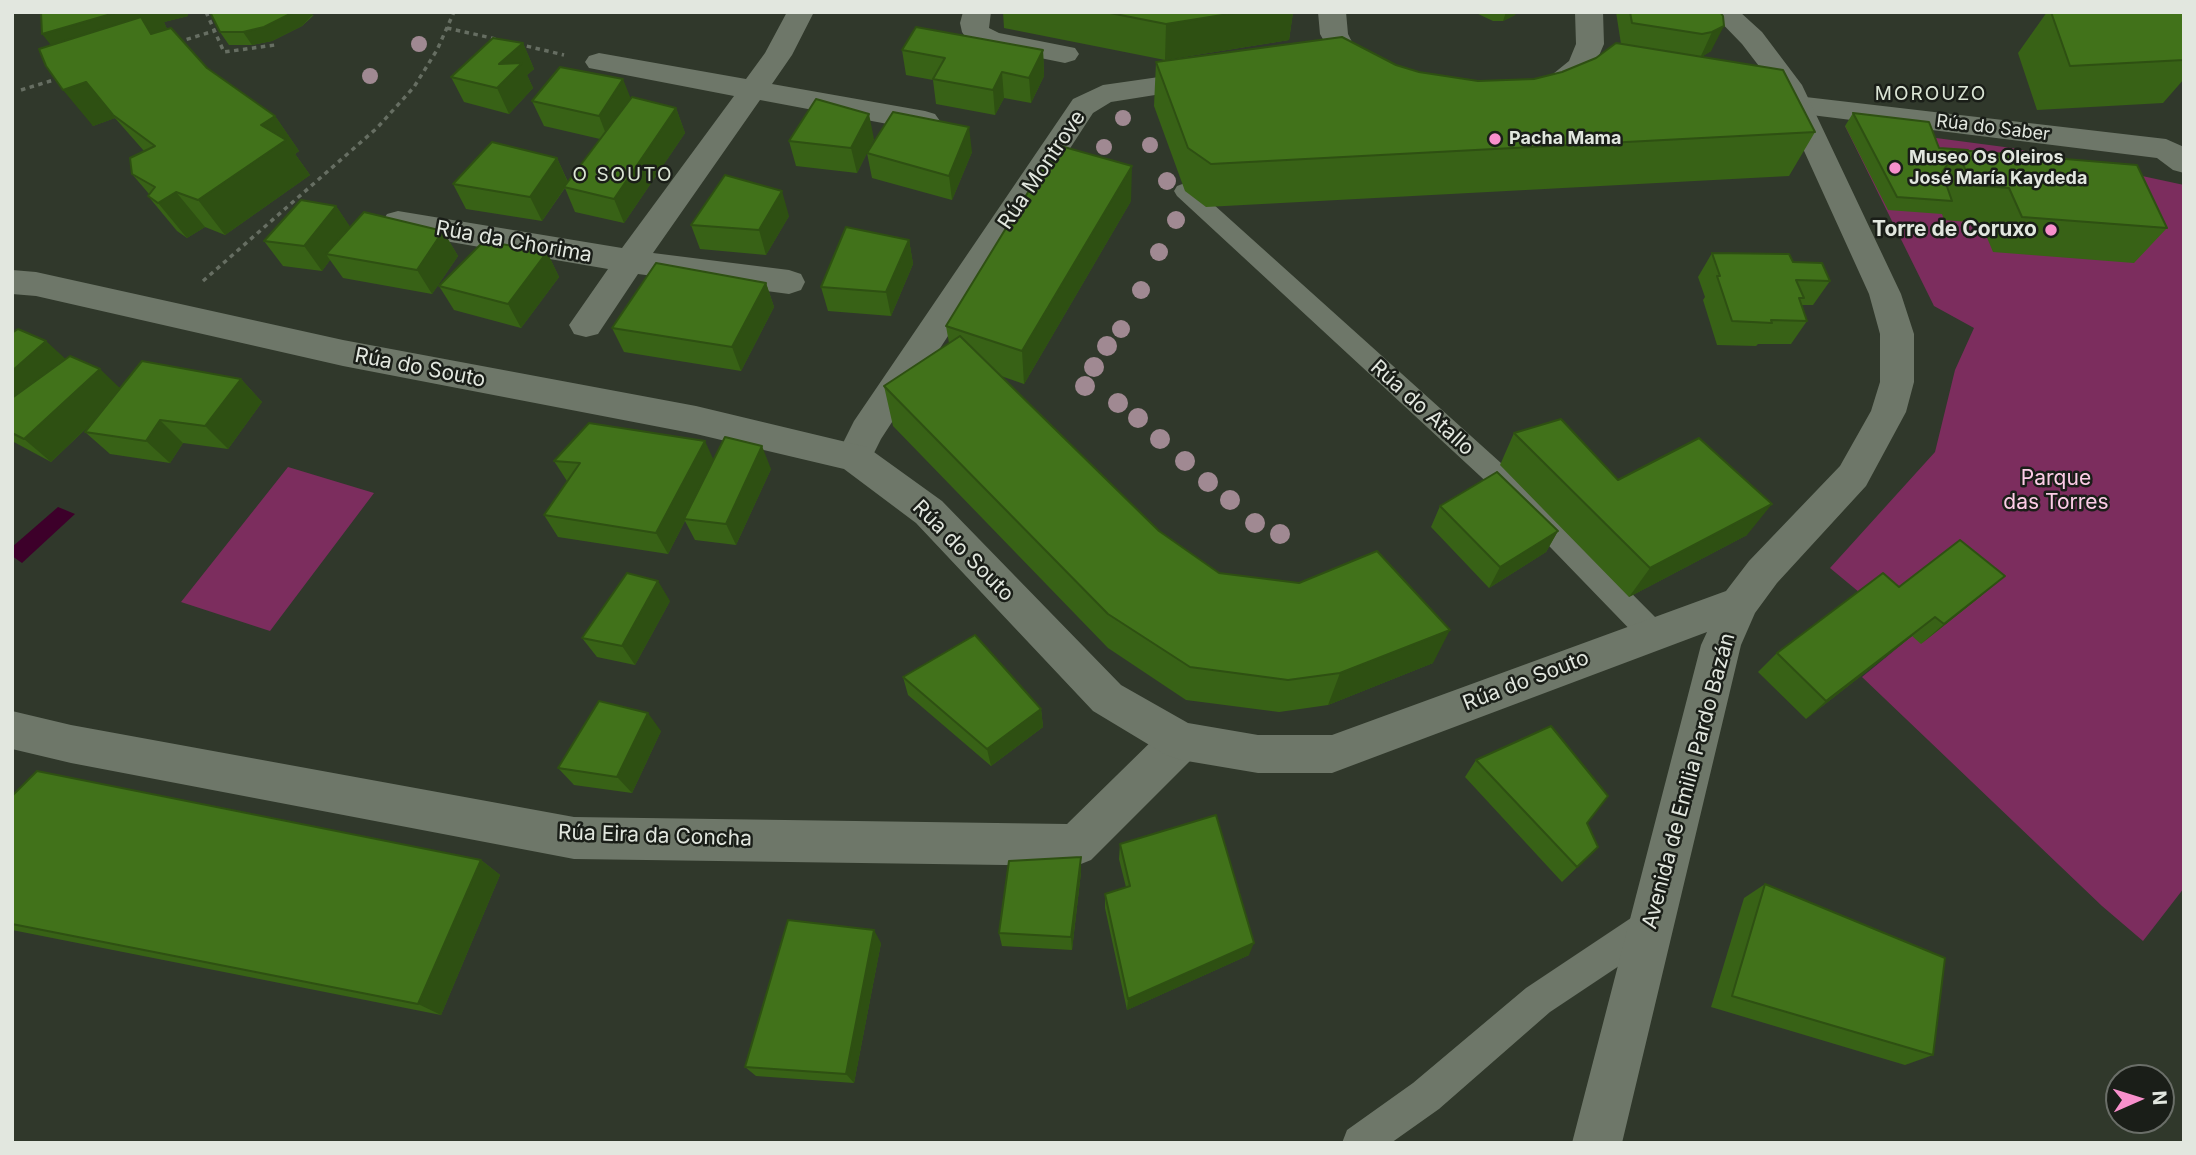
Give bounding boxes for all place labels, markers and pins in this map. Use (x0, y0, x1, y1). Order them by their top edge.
place label: Pacha Mama (1509, 128, 1621, 150)
marker: Pacha Mama (1487, 131, 1503, 147)
place label: Museo Os Oleiros José María Kaydeda (1909, 147, 2087, 190)
marker: Museo Os Oleiros José María Kaydeda (1887, 160, 1903, 176)
place label: Torre de Coruxo (1872, 217, 2037, 243)
marker: Torre de Coruxo (2043, 222, 2059, 238)

